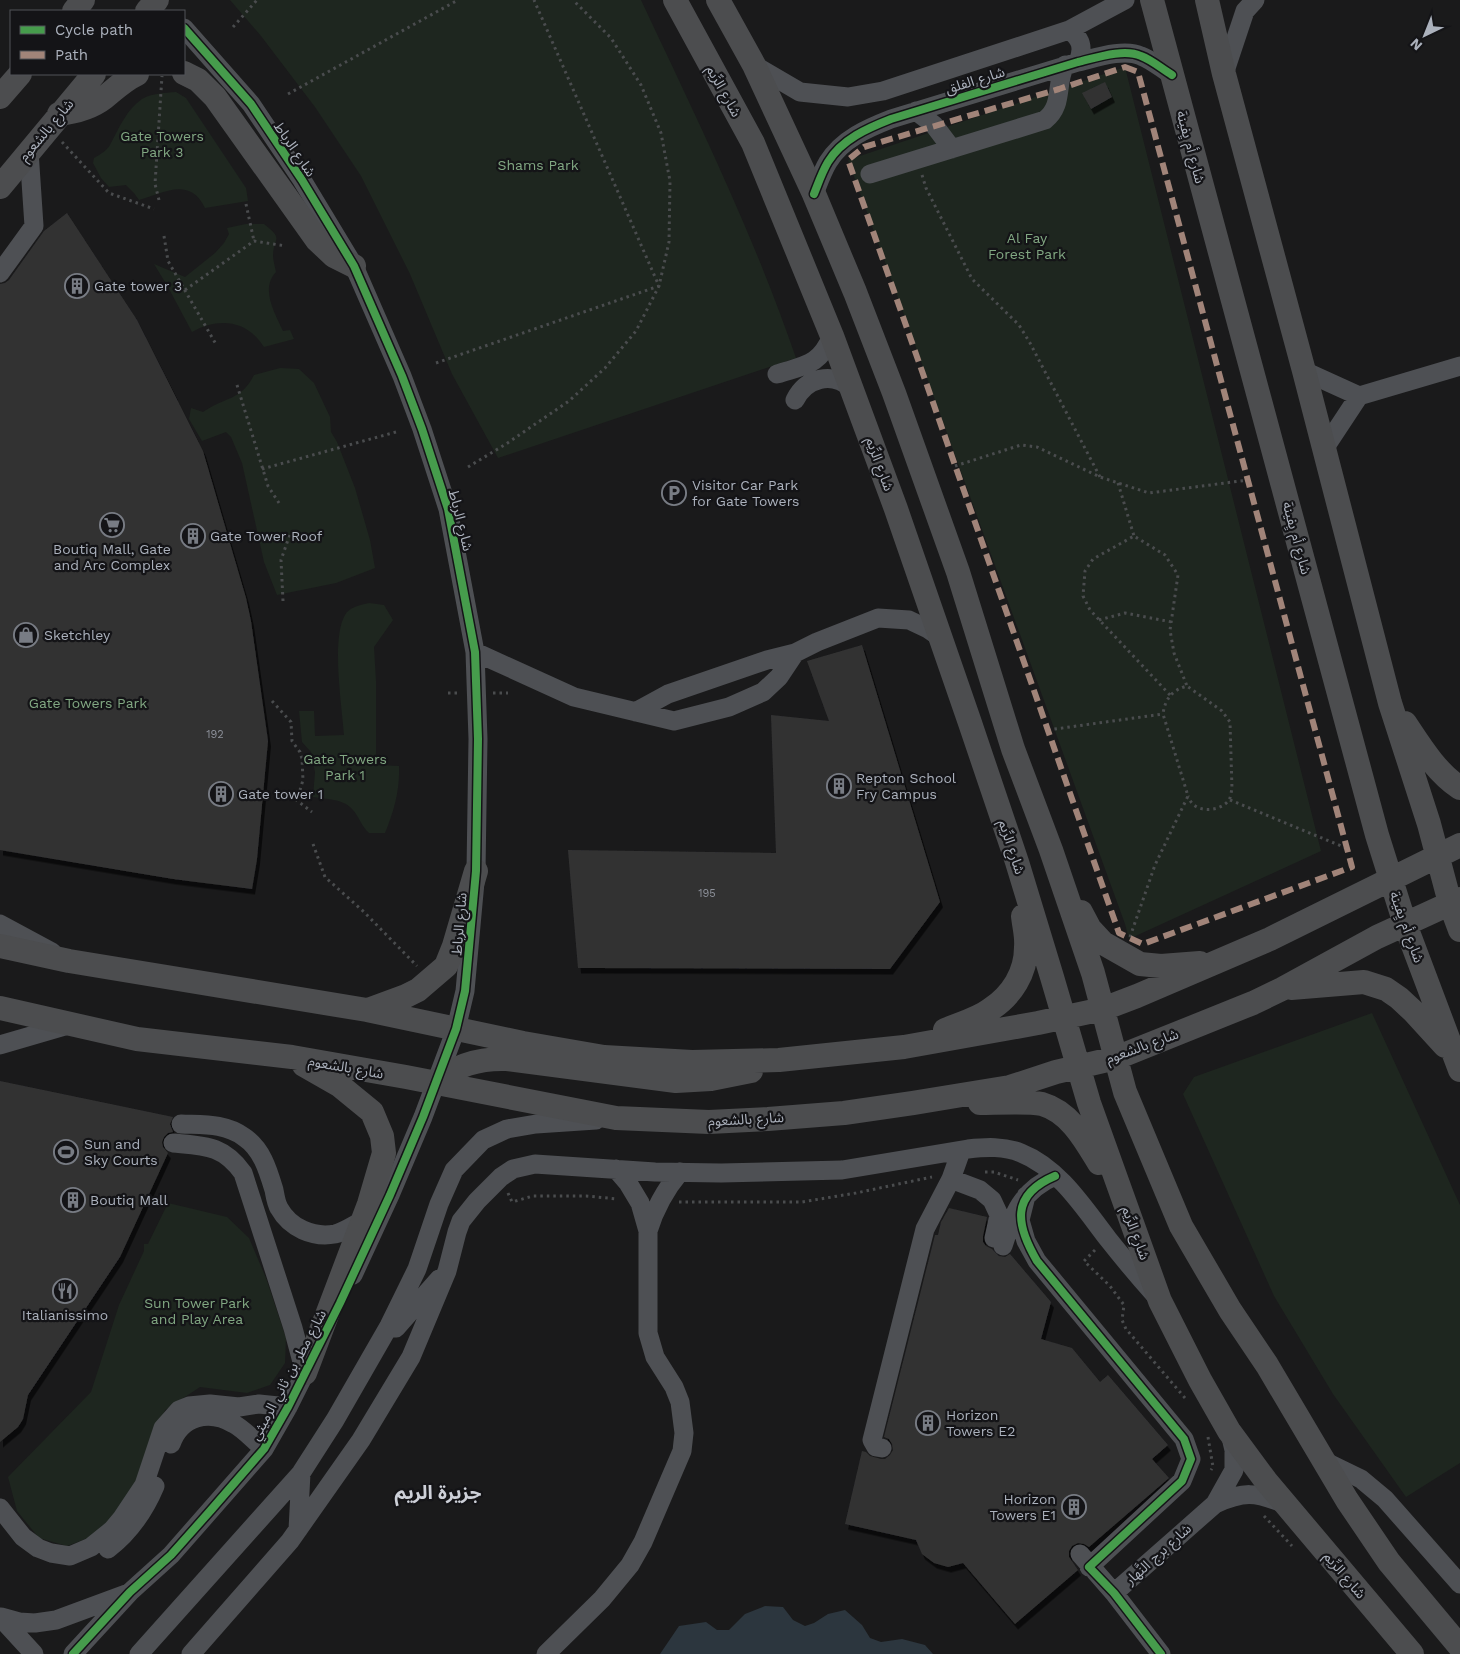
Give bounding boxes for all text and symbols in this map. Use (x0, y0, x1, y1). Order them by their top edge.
legend (10, 10, 185, 75)
north arrow (1400, 10, 1450, 60)
text: Cycle path (55, 21, 133, 39)
text: N (1407, 35, 1425, 54)
text: Path (55, 46, 88, 64)
street label: شارع الرِّيم (701, 63, 745, 121)
street label: شارع الفلق (943, 63, 1008, 100)
street label: شارع بالشعوم (15, 96, 79, 166)
street label: شارع أم يِفينة (1171, 109, 1209, 186)
street label: شارع الرباط (268, 118, 319, 181)
park label: Gate Towers Park 3 (120, 128, 204, 160)
park label: Shams Park (497, 157, 579, 173)
park label: Al Fay Forest Park (988, 230, 1066, 262)
building icon: Gate tower 3 (64, 273, 90, 299)
place label: Gate tower 3 (94, 278, 182, 294)
street label: شارع الرِّيم (860, 435, 897, 494)
place label: Visitor Car Park for Gate Towers (692, 477, 799, 509)
parking icon: Visitor Car Park for Gate Towers (661, 480, 687, 506)
street label: شارع الرباط (443, 487, 476, 553)
street label: شارع أم يِفينة (1277, 500, 1315, 577)
supermarket icon: Boutiq Mall, Gate and Arc Complex (99, 512, 125, 538)
building icon: Gate Tower Roof (180, 523, 206, 549)
place label: Gate Tower Roof (210, 528, 323, 544)
place label: Boutiq Mall, Gate and Arc Complex (53, 541, 171, 573)
shop icon: Sketchley (13, 622, 39, 648)
place label: Sketchley (44, 627, 111, 643)
park label: Gate Towers Park (29, 695, 147, 711)
house number: 192 (206, 728, 224, 741)
park label: Gate Towers Park 1 (303, 751, 387, 783)
place label: Repton School Fry Campus (856, 770, 957, 802)
building icon: Repton School Fry Campus (826, 773, 852, 799)
building icon: Gate tower 1 (208, 781, 234, 807)
place label: Gate tower 1 (238, 786, 323, 802)
street label: شارع الرِّيم (993, 818, 1028, 877)
house number: 195 (698, 887, 716, 900)
street label: شارع أم يِفينة (1384, 889, 1428, 966)
street label: شارع الرباط (448, 892, 473, 956)
street label: شارع بالشعوم (1103, 1025, 1182, 1069)
street label: شارع بالشعوم (307, 1053, 385, 1084)
street label: شارع بالشعوم (708, 1109, 785, 1132)
place label: Sun and Sky Courts (84, 1136, 158, 1168)
sports icon: Sun and Sky Courts (53, 1139, 79, 1165)
building icon: Boutiq Mall (60, 1187, 86, 1213)
place label: Boutiq Mall (90, 1192, 168, 1208)
street label: شارع الرِّيم (1116, 1204, 1153, 1263)
restaurant icon: Italianissimo (52, 1278, 78, 1304)
park label: Sun Tower Park and Play Area (144, 1295, 250, 1327)
place label: Italianissimo (22, 1307, 108, 1323)
street label: شارع مطر بن ثاني الرميثي (247, 1307, 332, 1445)
place label: Horizon Towers E2 (946, 1407, 1015, 1439)
building icon: Horizon Towers E2 (915, 1410, 941, 1436)
district label: جزيرة الريم (394, 1481, 482, 1507)
place label: Horizon Towers E1 (989, 1491, 1056, 1523)
building icon: Horizon Towers E1 (1061, 1494, 1087, 1520)
street label: شارع برج النَّهار (1120, 1519, 1196, 1591)
street label: شارع الرِّيم (1319, 1548, 1369, 1604)

